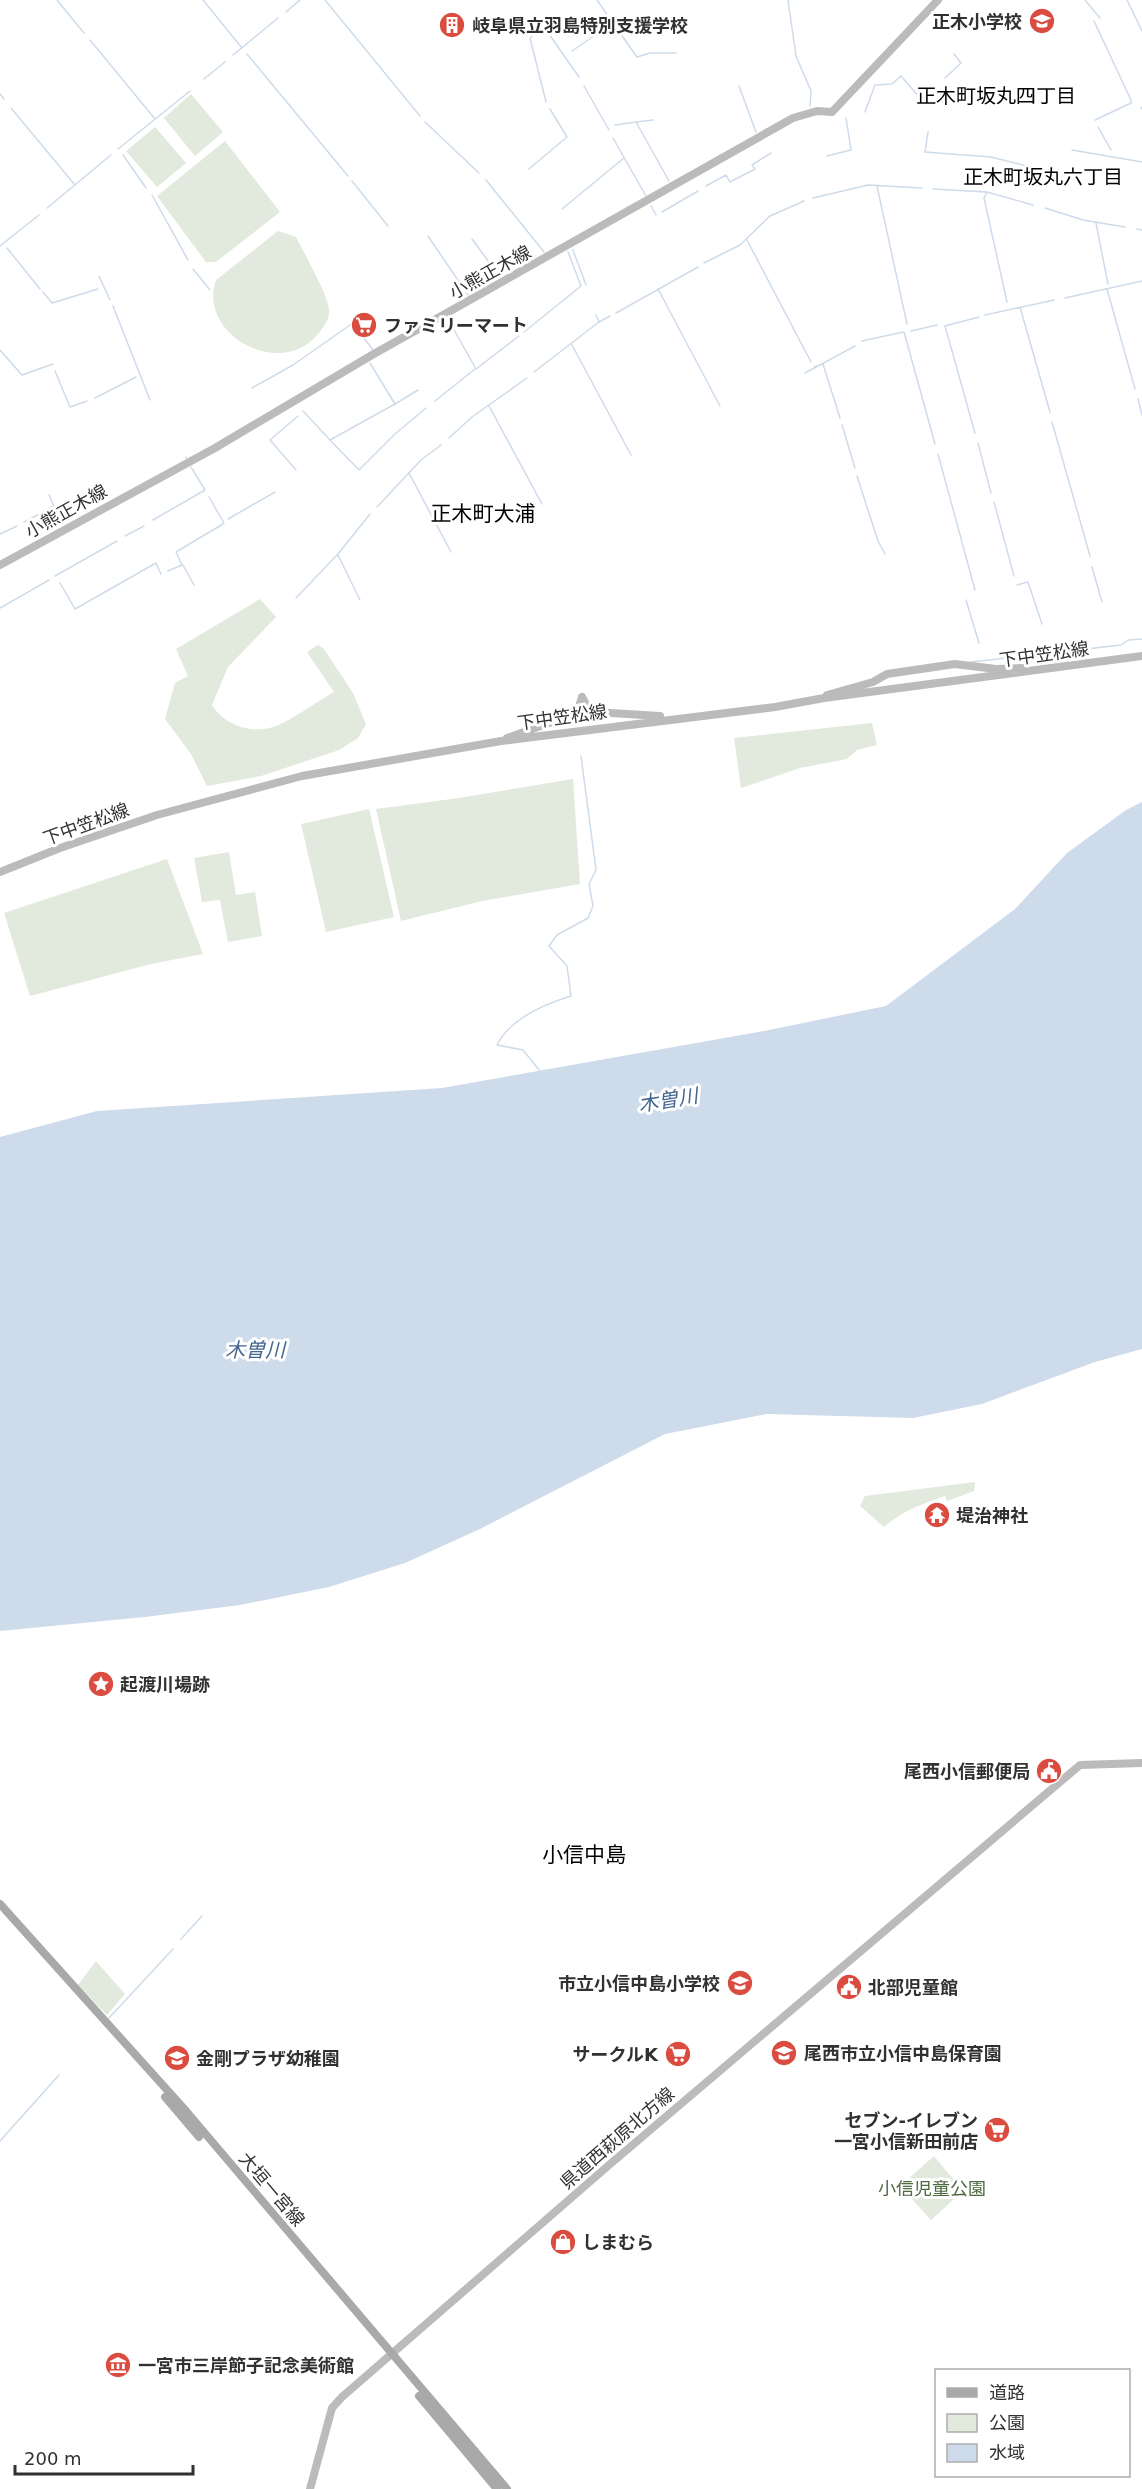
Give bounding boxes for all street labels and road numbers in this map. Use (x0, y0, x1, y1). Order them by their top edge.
street label: 小熊正木線 (446, 241, 534, 303)
street label: 小熊正木線 (22, 480, 110, 542)
street label: 下中笠松線 (998, 637, 1090, 671)
street label: 下中笠松線 (516, 700, 608, 734)
street label: 下中笠松線 (40, 799, 132, 849)
street label: 県道西萩原北方線 (556, 2083, 678, 2193)
street label: 大垣一宮線 (235, 2148, 309, 2230)

